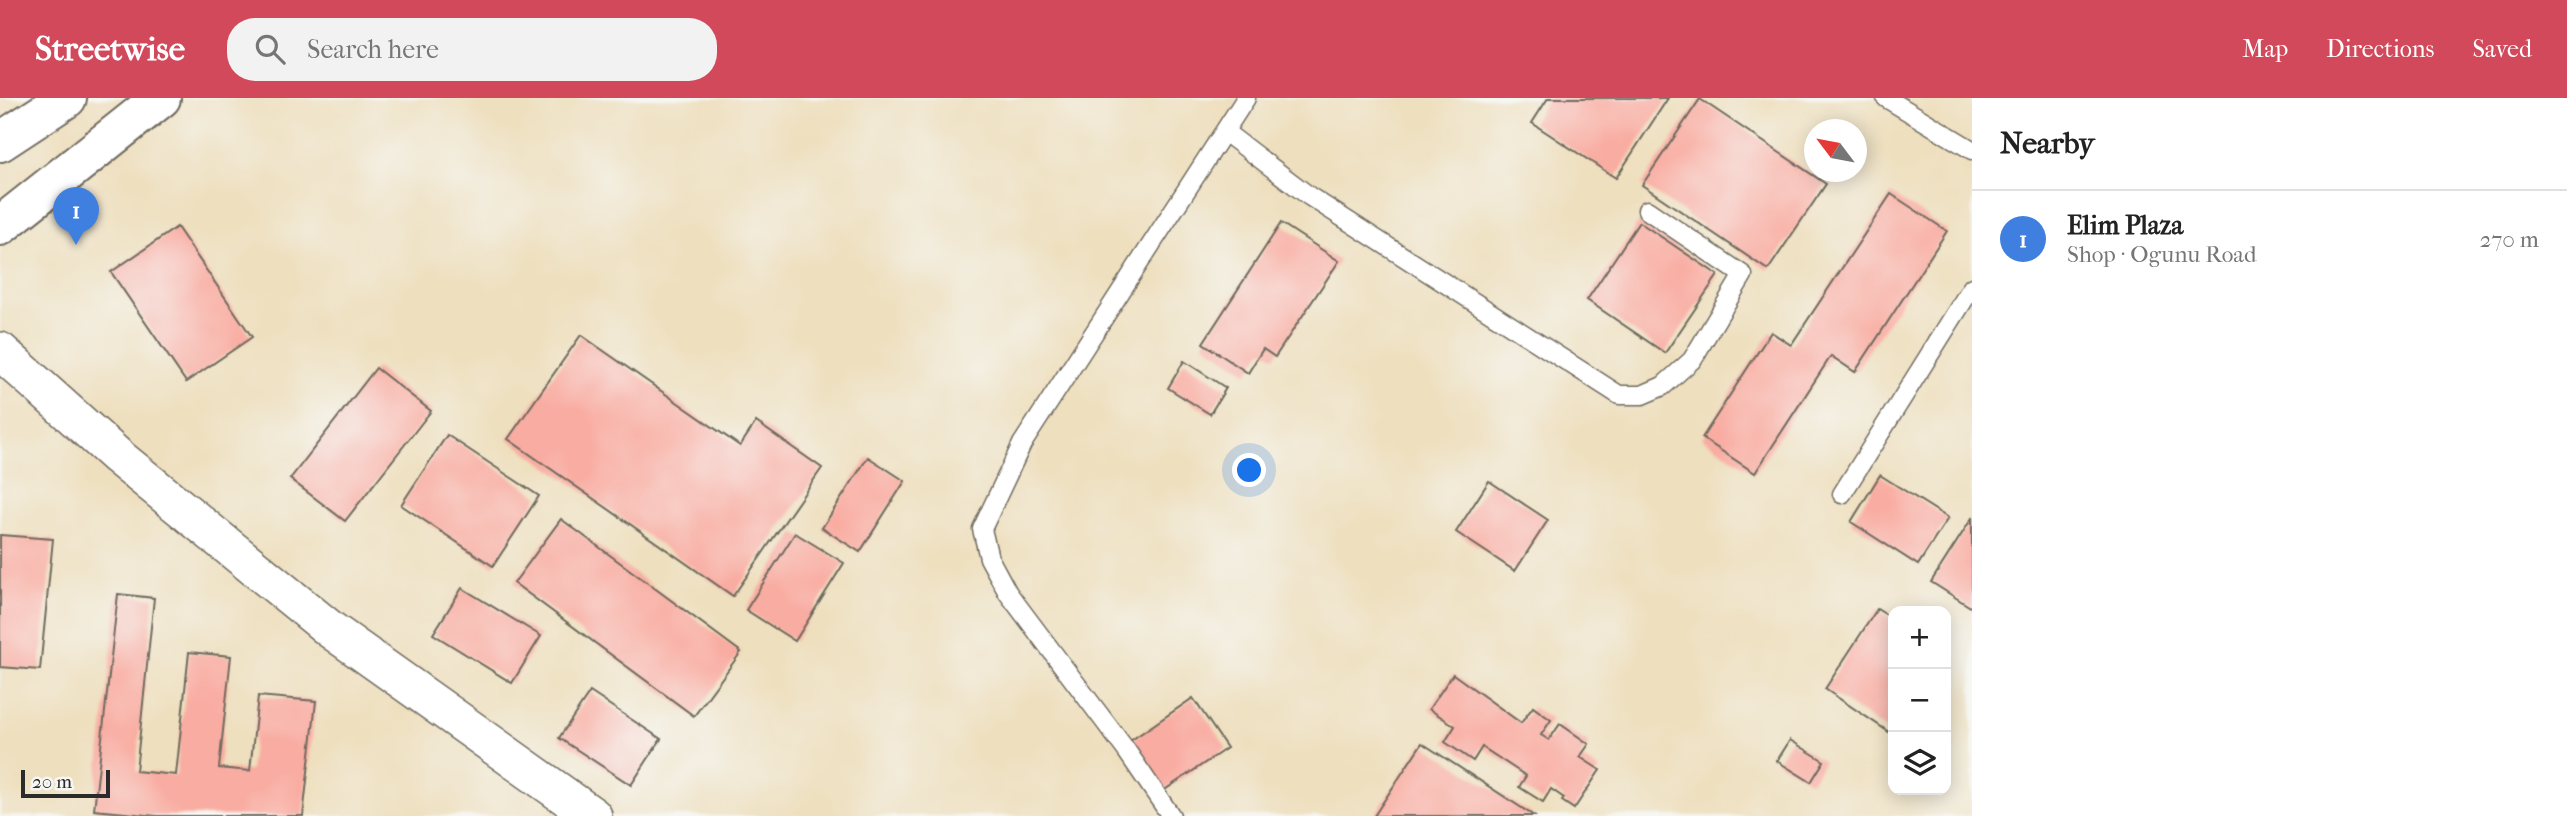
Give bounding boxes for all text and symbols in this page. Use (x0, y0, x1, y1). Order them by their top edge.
search box (227, 18, 717, 81)
text: Streetwise (35, 30, 185, 69)
icon: search (251, 30, 289, 68)
text: Search here (307, 34, 439, 65)
text: Map (2242, 35, 2288, 63)
text: Directions (2326, 35, 2434, 63)
text: Saved (2472, 35, 2532, 63)
north arrow (1804, 119, 1867, 182)
text: Nearby (2000, 126, 2095, 161)
pin: 1 (53, 187, 99, 245)
text: Elim Plaza (2067, 210, 2183, 241)
text: 1 (2019, 226, 2027, 253)
text: 270 m (2479, 226, 2539, 253)
text: Shop · Ogunu Road (2067, 241, 2257, 268)
your location (1232, 453, 1266, 487)
map controls (1888, 606, 1951, 795)
button: + (1888, 606, 1951, 669)
button: − (1888, 669, 1951, 732)
button: layers (1888, 732, 1951, 795)
scale bar (21, 767, 110, 799)
text: 20 m (32, 771, 72, 793)

